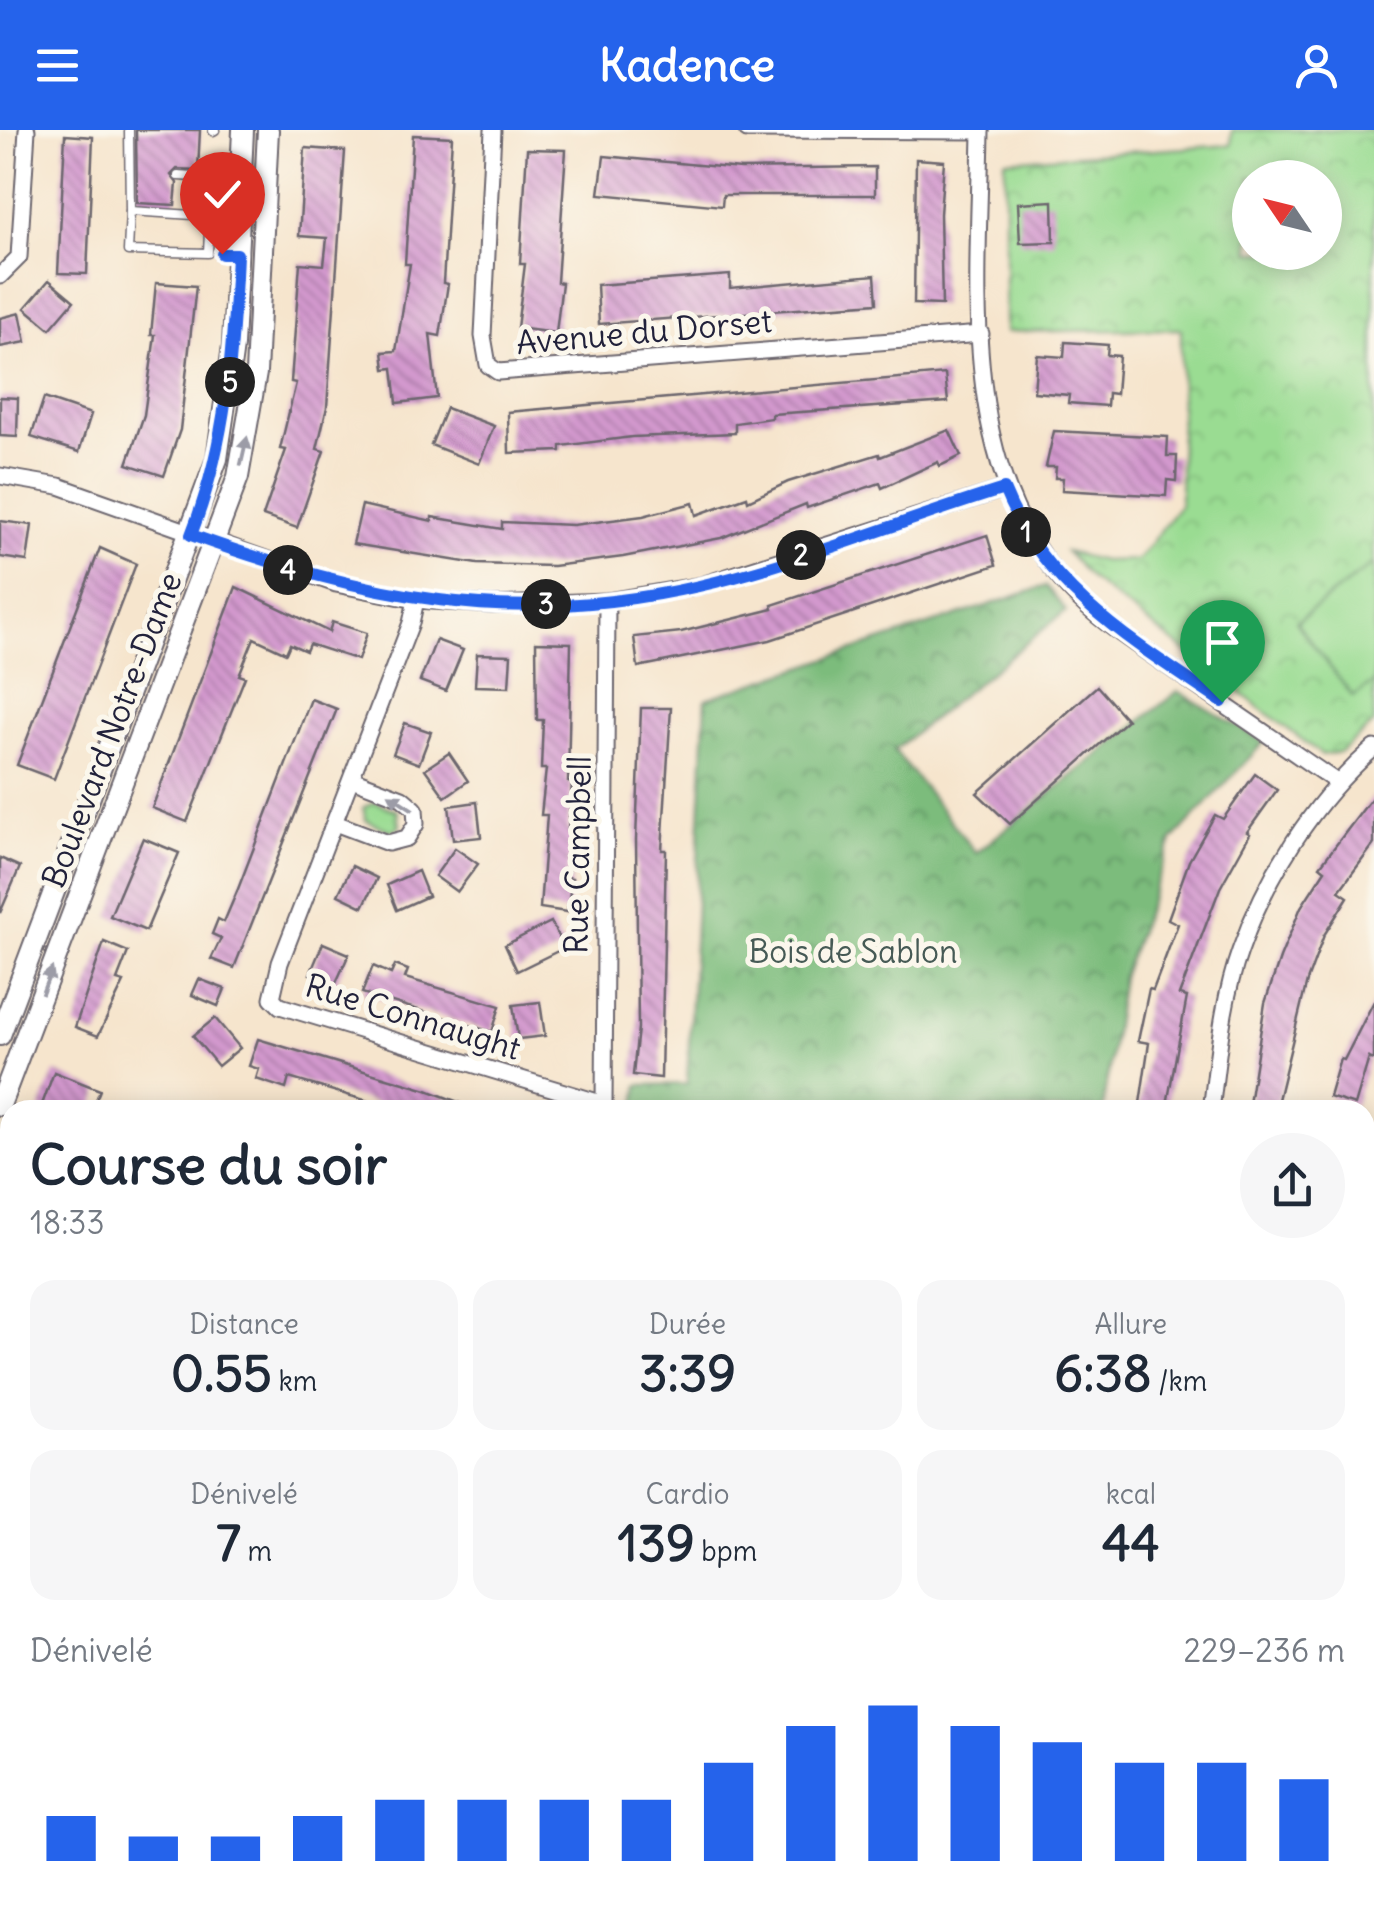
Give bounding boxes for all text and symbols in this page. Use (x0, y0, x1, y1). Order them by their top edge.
text: Kadence (599, 37, 775, 93)
icon: menu (30, 38, 85, 93)
icon: person (1289, 38, 1344, 93)
pin (180, 152, 265, 255)
north arrow (1232, 160, 1342, 270)
map controls (1232, 160, 1342, 270)
icon: check (195, 167, 250, 222)
street label: Avenue du Dorset (514, 300, 774, 363)
pin: 5 (205, 357, 255, 407)
text: 5 (222, 364, 238, 400)
one-way arrow (237, 435, 252, 466)
pin: 1 (1001, 507, 1051, 557)
text: 1 (1020, 514, 1032, 550)
pin: 2 (776, 530, 826, 580)
text: 2 (793, 537, 809, 573)
pin: 4 (263, 545, 313, 595)
text: 4 (280, 552, 296, 588)
street label: Boulevard Notre-Dame (32, 566, 191, 893)
pin: 3 (521, 579, 571, 629)
text: 3 (538, 586, 554, 622)
pin (1180, 600, 1265, 703)
icon: arrive (1195, 615, 1250, 670)
street label: Rue Campbell (555, 756, 600, 954)
one-way arrow (388, 792, 415, 812)
park label: Bois de Sablon (748, 931, 958, 972)
street label: Rue Connaught (301, 964, 526, 1069)
one-way arrow (40, 966, 55, 996)
text: Course du soir (30, 1130, 387, 1199)
button: share (1240, 1133, 1345, 1238)
text: 18:33 (30, 1202, 105, 1243)
text: Distance (189, 1306, 299, 1342)
text: Durée (649, 1306, 726, 1342)
text: Allure (1095, 1306, 1167, 1342)
text: 0.55 (171, 1342, 272, 1405)
text: 3:39 (639, 1342, 736, 1405)
text: 6:38 (1054, 1342, 1152, 1405)
text: km (272, 1363, 317, 1399)
text: /km (1152, 1363, 1207, 1399)
text: Dénivelé (190, 1476, 298, 1512)
text: Cardio (646, 1476, 729, 1512)
text: kcal (1106, 1476, 1156, 1512)
text: 7 (216, 1512, 241, 1575)
text: 139 (618, 1512, 695, 1575)
text: 44 (1102, 1512, 1160, 1575)
text: m (241, 1533, 272, 1569)
text: bpm (695, 1533, 757, 1569)
text: Dénivelé (30, 1630, 153, 1671)
text: 229–236 m (1183, 1630, 1345, 1671)

